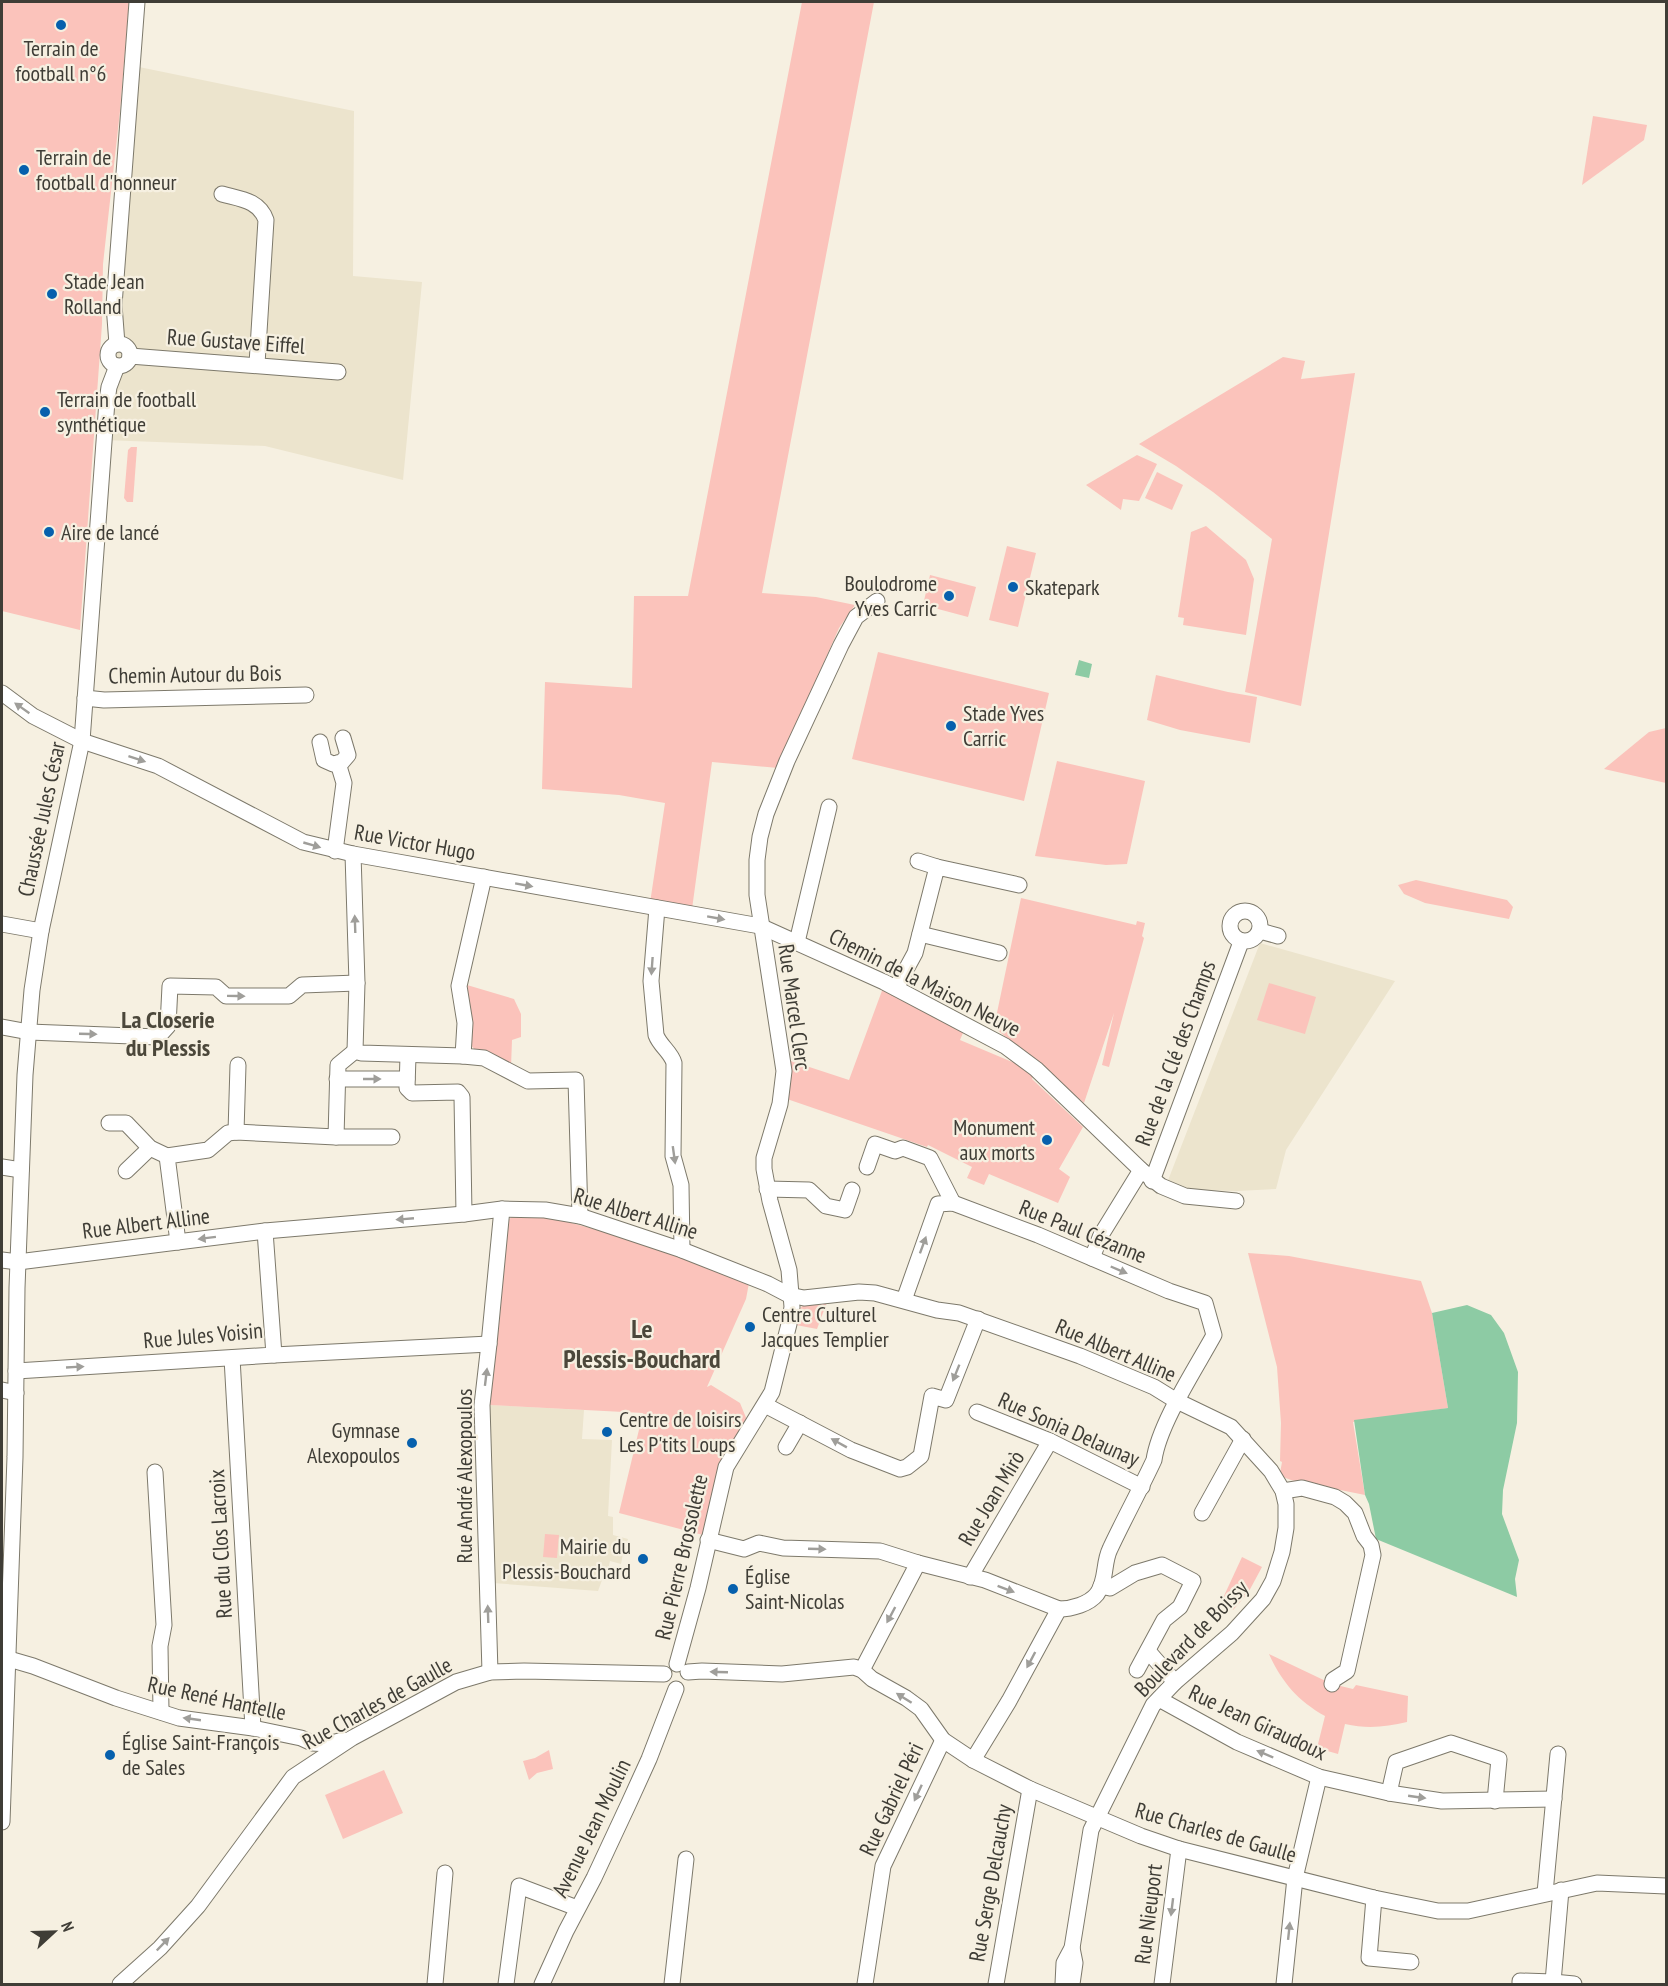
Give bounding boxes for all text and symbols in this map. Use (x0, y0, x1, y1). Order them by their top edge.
marker: Terrain de football n°6 (54, 18, 68, 32)
place label: Terrain de football n°6 (16, 34, 106, 87)
place label: Terrain de football d'honneur (36, 143, 176, 196)
marker: Terrain de football d'honneur (17, 163, 31, 177)
place label: Stade Jean Rolland (64, 267, 144, 320)
marker: Stade Jean Rolland (45, 287, 59, 301)
street label: Rue Gustave Eiffel (166, 322, 307, 360)
place label: Terrain de football synthétique (57, 385, 197, 438)
marker: Terrain de football synthétique (38, 405, 52, 419)
place label: Aire de lancé (61, 518, 159, 546)
marker: Aire de lancé (42, 525, 56, 539)
place label: Boulodrome Yves Carric (844, 569, 937, 622)
place label: Skatepark (1025, 573, 1100, 601)
marker: Skatepark (1006, 580, 1020, 594)
marker: Boulodrome Yves Carric (942, 589, 956, 603)
street label: Chemin Autour du Bois (108, 658, 282, 690)
place label: Stade Yves Carric (963, 699, 1044, 752)
one-way arrow (15, 702, 31, 714)
marker: Stade Yves Carric (944, 719, 958, 733)
street label: Chaussée Jules César (11, 739, 71, 899)
one-way arrow (128, 755, 146, 764)
street label: Rue Victor Hugo (352, 818, 478, 866)
one-way arrow (303, 840, 321, 850)
one-way arrow (515, 880, 534, 889)
one-way arrow (707, 914, 726, 923)
one-way arrow (350, 915, 360, 934)
street label: Chemin de la Maison Neuve (825, 922, 1025, 1042)
street label: Rue Marcel Clerc (772, 942, 818, 1072)
street label: Rue de la Clé des Champs (1128, 956, 1222, 1150)
one-way arrow (647, 957, 657, 976)
one-way arrow (227, 991, 246, 1000)
district label: La Closerie du Plessis (121, 1004, 215, 1063)
one-way arrow (78, 1029, 97, 1038)
one-way arrow (362, 1074, 381, 1084)
place label: Monument aux morts (953, 1113, 1035, 1166)
marker: Monument aux morts (1040, 1133, 1054, 1147)
one-way arrow (670, 1145, 679, 1164)
street label: Rue Albert Alline (571, 1181, 701, 1245)
street label: Rue Paul Cézanne (1015, 1193, 1151, 1269)
street label: Rue Albert Alline (81, 1201, 211, 1245)
one-way arrow (396, 1214, 415, 1224)
one-way arrow (197, 1233, 216, 1243)
one-way arrow (919, 1236, 929, 1254)
one-way arrow (1110, 1265, 1127, 1274)
place label: Centre Culturel Jacques Templier (761, 1300, 889, 1353)
district label: Le Plessis-Bouchard (563, 1312, 721, 1375)
street label: Rue Albert Alline (1051, 1312, 1181, 1388)
street label: Rue Jules Voisin (142, 1316, 264, 1354)
marker: Centre Culturel Jacques Templier (743, 1320, 757, 1334)
one-way arrow (65, 1363, 84, 1372)
one-way arrow (951, 1365, 961, 1383)
one-way arrow (481, 1368, 490, 1387)
street label: Rue Sonia Delaunay (994, 1385, 1145, 1473)
street label: Rue André Alexopoulos (450, 1388, 478, 1564)
place label: Centre de loisirs Les P'tits Loups (619, 1405, 741, 1458)
place label: Gymnase Alexopoulos (307, 1416, 400, 1469)
marker: Centre de loisirs Les P'tits Loups (600, 1425, 614, 1439)
marker: Gymnase Alexopoulos (405, 1436, 419, 1450)
one-way arrow (830, 1438, 847, 1448)
street label: Rue Joan Mirò (952, 1445, 1030, 1551)
street label: Rue du Clos Lacroix (202, 1469, 238, 1619)
street label: Rue Pierre Brossolette (648, 1472, 714, 1642)
place label: Mairie du Plessis-Bouchard (502, 1532, 631, 1585)
one-way arrow (807, 1544, 826, 1554)
marker: Mairie du Plessis-Bouchard (636, 1552, 650, 1566)
place label: Église Saint-Nicolas (745, 1562, 845, 1615)
street label: Boulevard de Boissy (1128, 1573, 1254, 1702)
marker: Église Saint-Nicolas (726, 1582, 740, 1596)
one-way arrow (997, 1584, 1015, 1594)
one-way arrow (483, 1604, 493, 1623)
one-way arrow (886, 1607, 896, 1624)
street label: Rue Charles de Gaulle (297, 1650, 457, 1756)
one-way arrow (1026, 1652, 1036, 1669)
one-way arrow (709, 1667, 728, 1676)
street label: Rue René Hantelle (145, 1670, 289, 1726)
street label: Rue Jean Giraudoux (1185, 1678, 1331, 1766)
one-way arrow (896, 1692, 912, 1703)
one-way arrow (183, 1715, 202, 1724)
place label: Église Saint-François de Sales (122, 1728, 279, 1781)
street label: Rue Gabriel Péri (853, 1738, 929, 1860)
marker: Église Saint-François de Sales (103, 1748, 117, 1762)
one-way arrow (1255, 1749, 1273, 1759)
street label: Avenue Jean Moulin (545, 1754, 637, 1902)
one-way arrow (913, 1785, 922, 1802)
one-way arrow (1408, 1793, 1427, 1802)
street label: Rue Charles de Gaulle (1132, 1796, 1300, 1868)
street label: Rue Serge Delcauchy (962, 1801, 1018, 1964)
street label: Rue Nieuport (1128, 1862, 1168, 1966)
one-way arrow (1167, 1898, 1177, 1917)
north arrow (24, 1902, 84, 1962)
text: N (57, 1919, 79, 1934)
one-way arrow (1284, 1922, 1294, 1941)
one-way arrow (156, 1937, 170, 1952)

